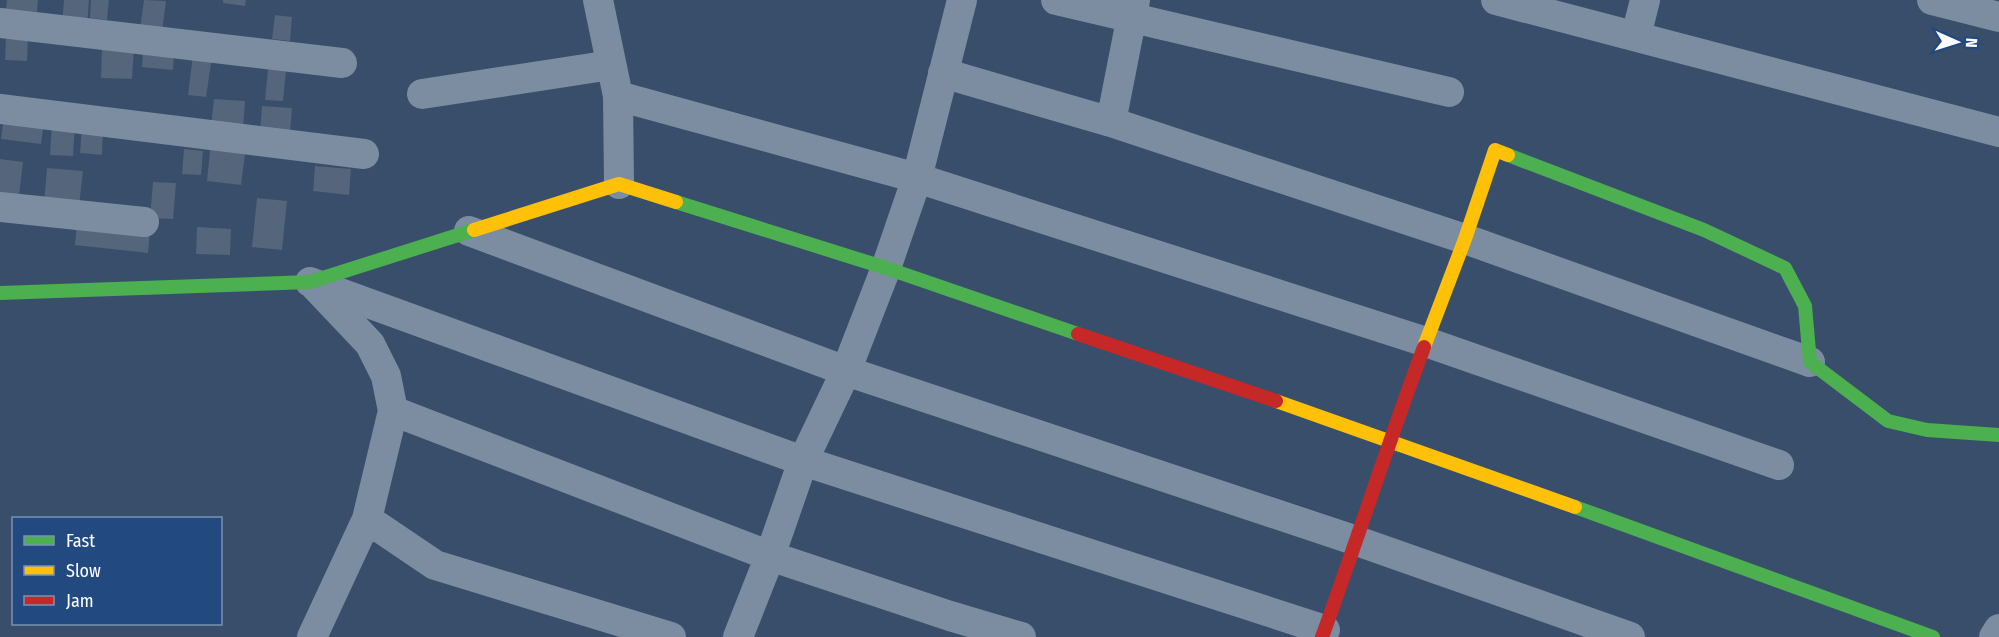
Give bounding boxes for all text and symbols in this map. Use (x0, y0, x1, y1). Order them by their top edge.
north arrow (1927, 12, 1987, 72)
text: N (1962, 37, 1981, 48)
legend (12, 517, 222, 625)
text: Fast (66, 530, 95, 552)
text: Slow (66, 560, 101, 582)
text: Jam (66, 590, 94, 612)

